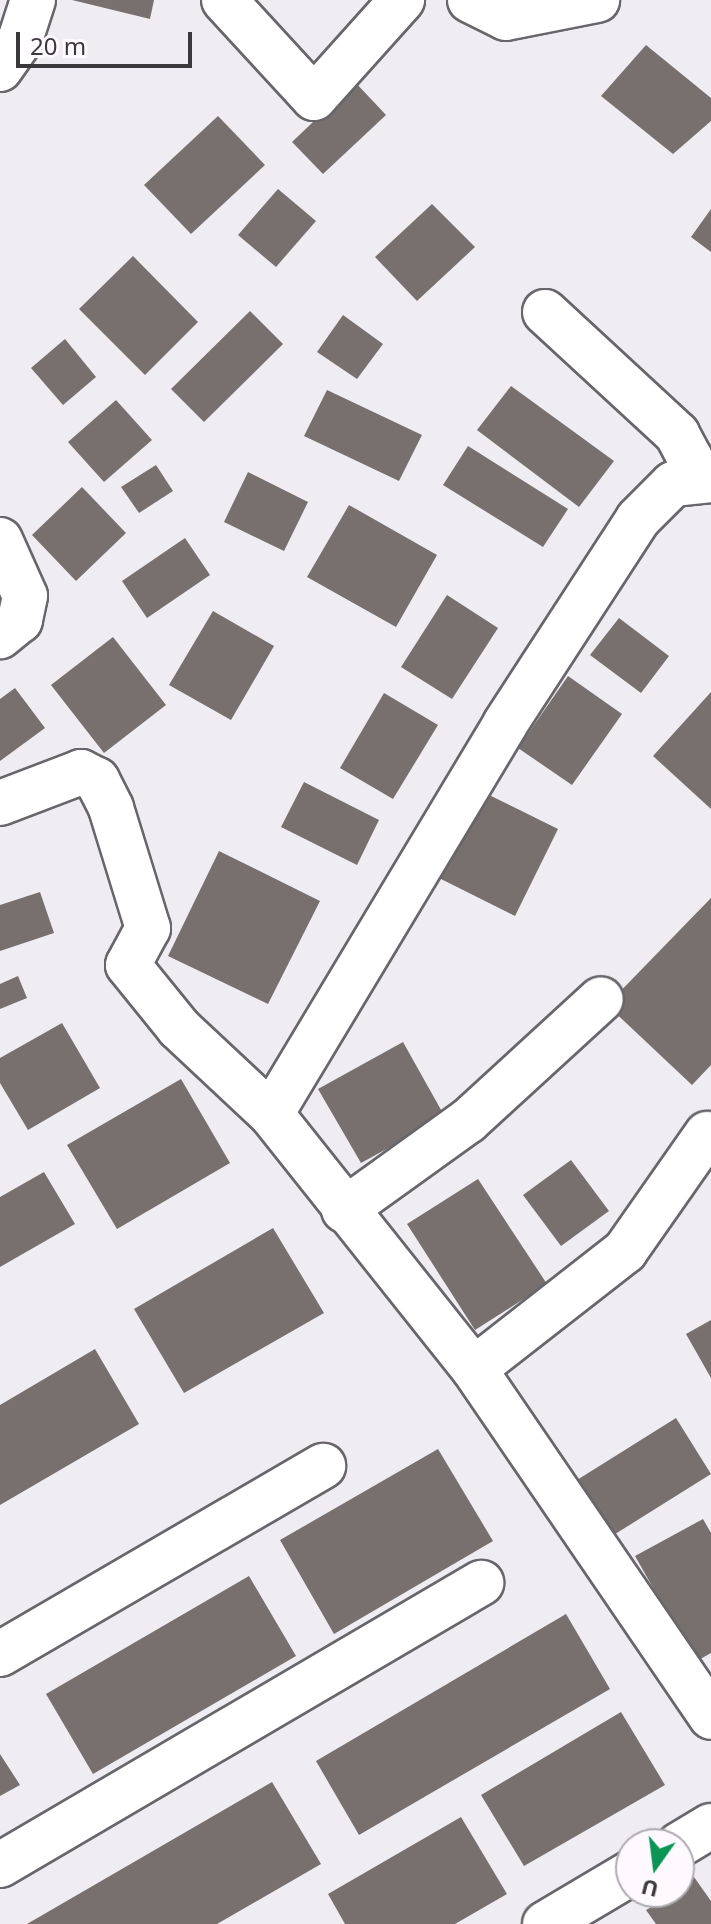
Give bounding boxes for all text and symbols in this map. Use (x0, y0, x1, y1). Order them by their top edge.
scale bar (20, 16, 196, 66)
text: 20 m (30, 29, 86, 62)
north arrow (615, 1828, 695, 1908)
text: U (638, 1873, 661, 1906)

